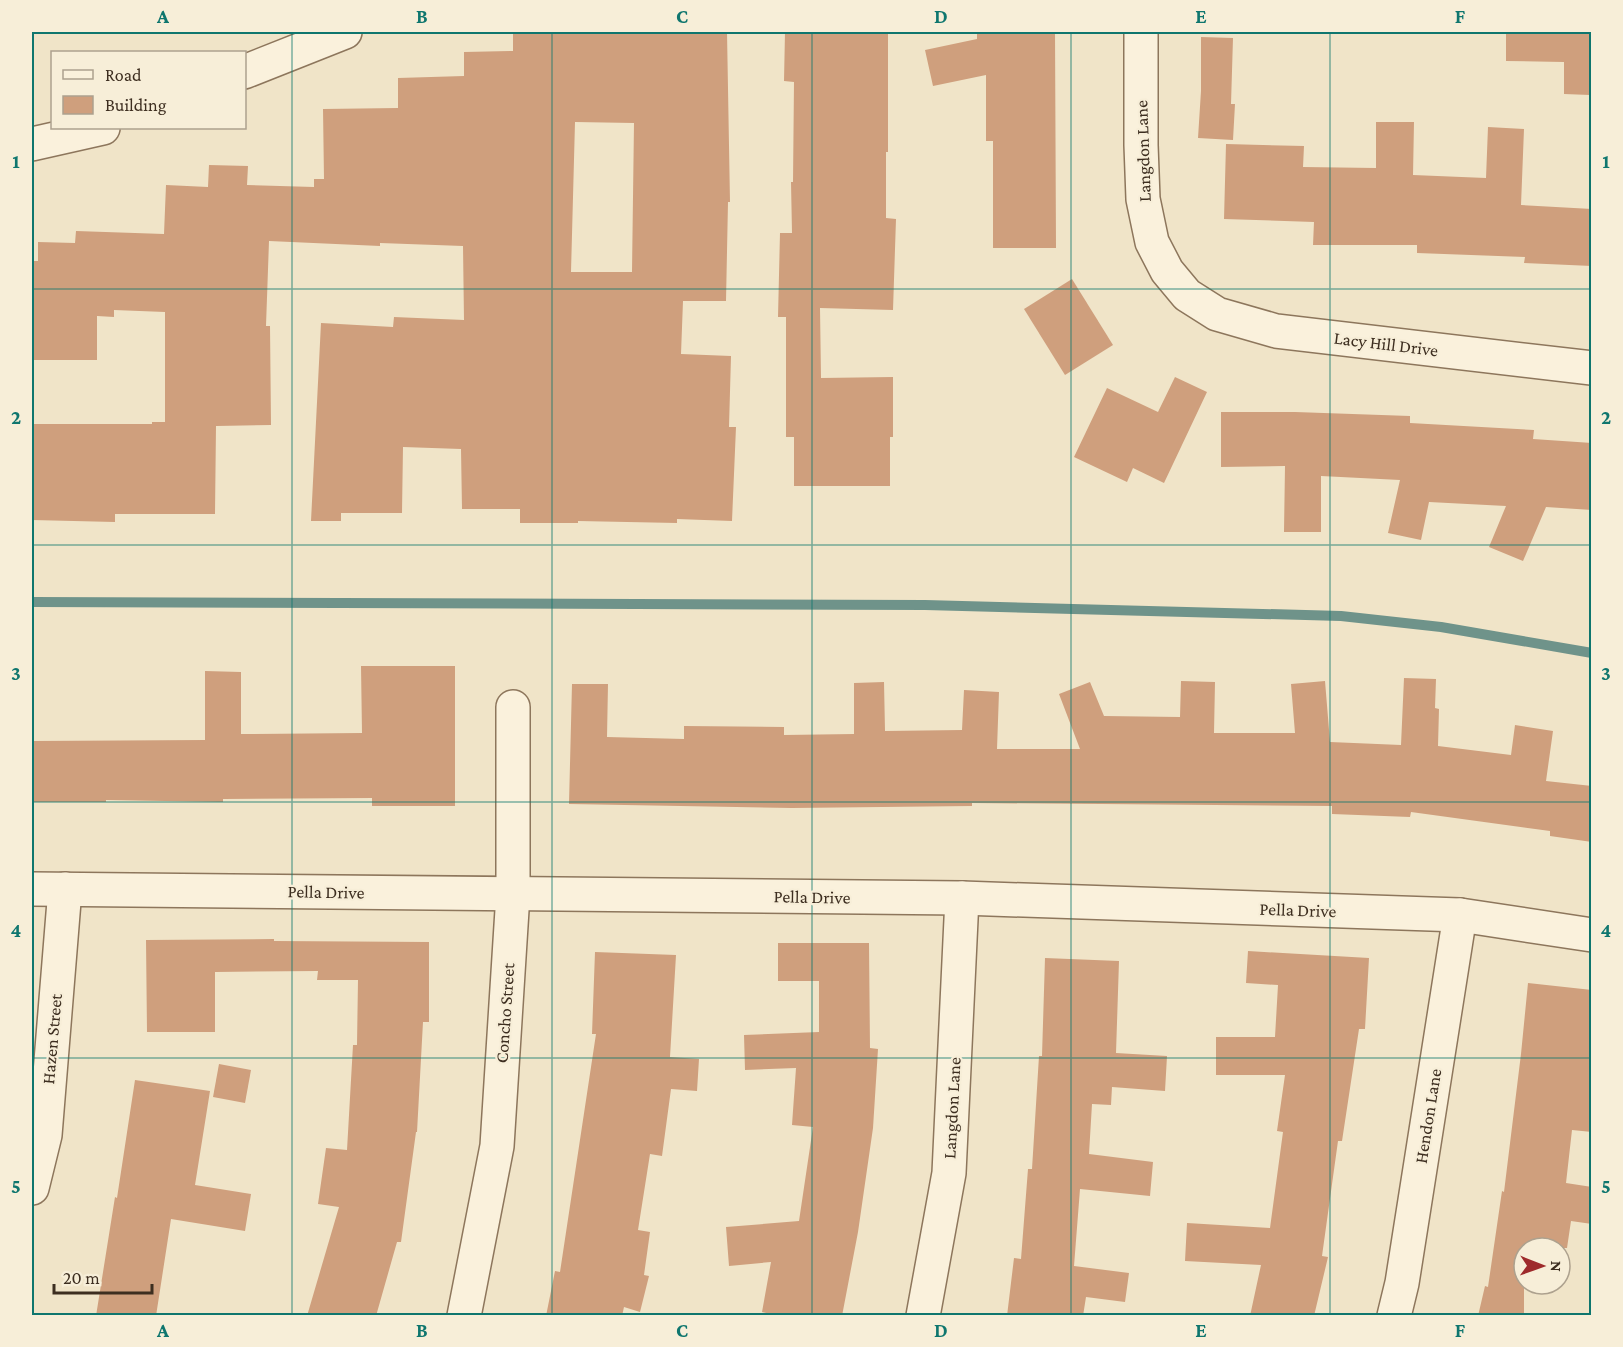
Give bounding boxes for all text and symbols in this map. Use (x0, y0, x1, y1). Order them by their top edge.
text: A (156, 5, 170, 27)
text: B (416, 5, 428, 27)
text: C (676, 5, 688, 27)
text: D (934, 5, 948, 27)
text: E (1195, 5, 1207, 27)
text: F (1455, 5, 1466, 27)
legend (51, 51, 246, 129)
text: Road (105, 65, 142, 85)
text: Building (105, 95, 167, 115)
street label: Langdon Lane (1131, 100, 1155, 202)
text: 1 (12, 150, 20, 172)
text: 1 (1602, 150, 1610, 172)
street label: Lacy Hill Drive (1333, 328, 1439, 360)
text: 2 (11, 406, 21, 428)
text: 2 (1601, 406, 1611, 428)
text: 3 (11, 662, 21, 684)
text: 3 (1601, 662, 1611, 684)
street label: Pella Drive (287, 881, 365, 903)
street label: Pella Drive (773, 886, 851, 908)
street label: Pella Drive (1259, 899, 1337, 921)
text: 4 (11, 919, 22, 941)
text: 4 (1601, 919, 1612, 941)
street label: Concho Street (492, 961, 519, 1064)
street label: Hazen Street (38, 992, 66, 1085)
street label: Langdon Lane (939, 1056, 965, 1159)
street label: Hendon Lane (1411, 1067, 1445, 1165)
text: 5 (11, 1175, 21, 1197)
text: 5 (1601, 1175, 1611, 1197)
north arrow (1512, 1236, 1572, 1296)
scale bar (54, 1257, 152, 1295)
text: N (1548, 1261, 1565, 1272)
text: 20 m (63, 1268, 100, 1288)
text: A (156, 1319, 170, 1341)
text: B (416, 1319, 428, 1341)
text: C (676, 1319, 688, 1341)
text: D (934, 1319, 948, 1341)
text: E (1195, 1319, 1207, 1341)
text: F (1455, 1319, 1466, 1341)

